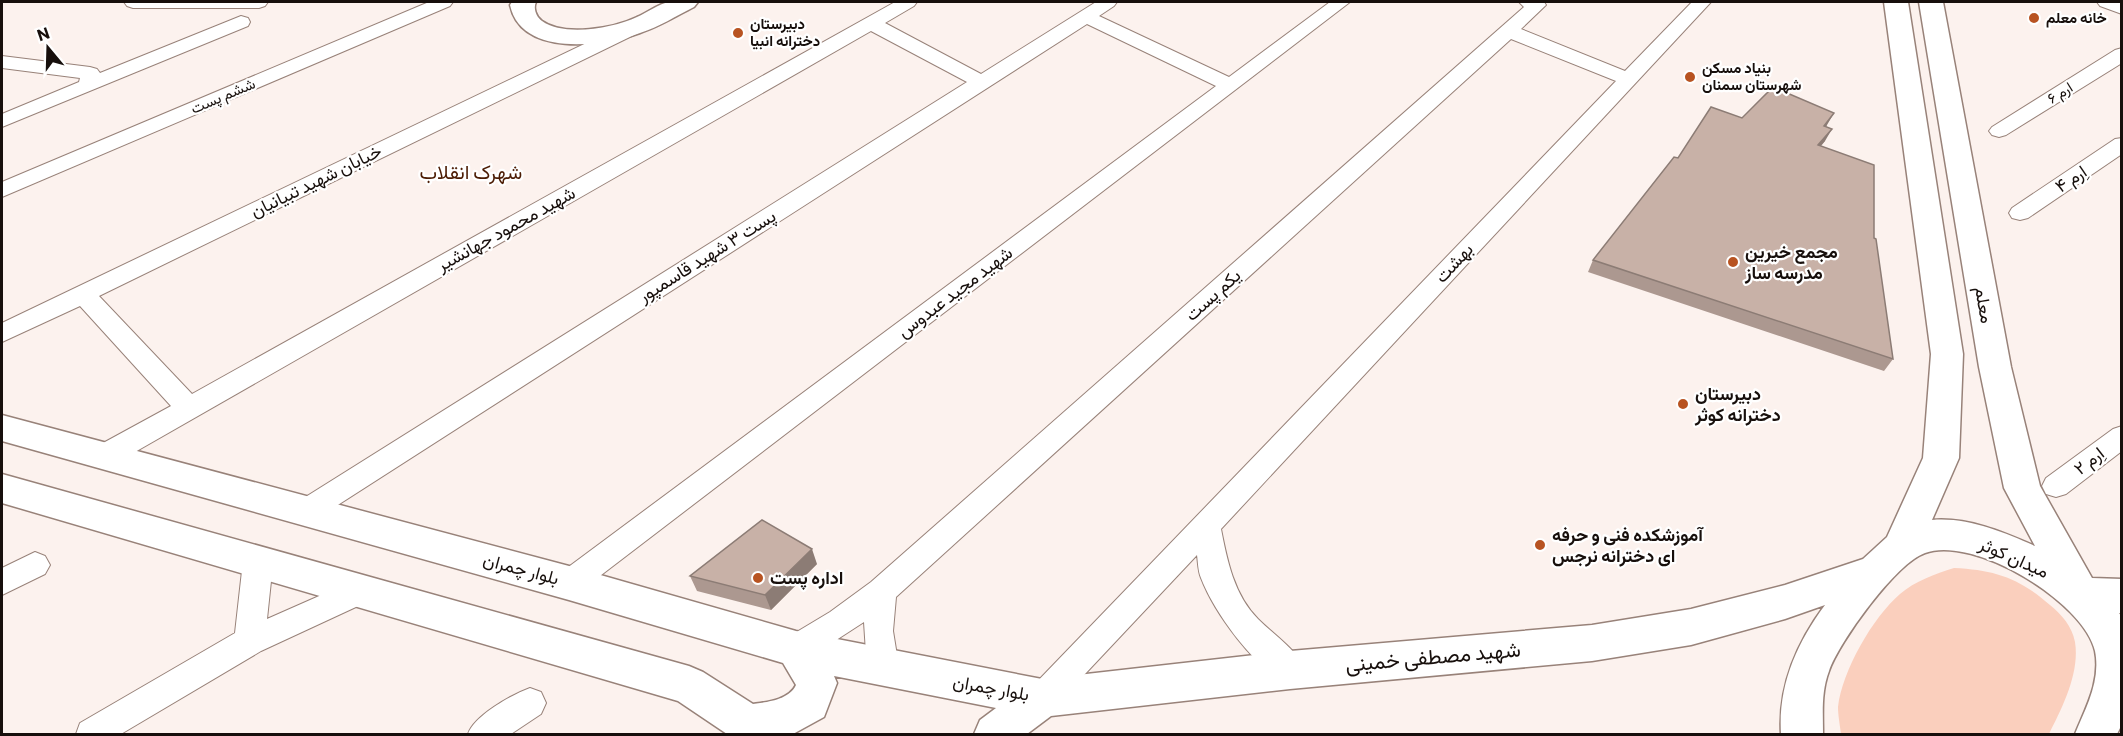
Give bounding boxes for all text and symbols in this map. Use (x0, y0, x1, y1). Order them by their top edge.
place label: خانه معلم (2046, 8, 2107, 28)
marker: خانه معلم (2027, 11, 2041, 25)
place label: دبیرستان دخترانه انبیا (750, 14, 820, 50)
north arrow (18, 18, 78, 78)
text: N (34, 22, 52, 44)
marker: دبیرستان دخترانه انبیا (731, 26, 745, 40)
place label: بنیاد مسکن شهرستان سمنان (1702, 58, 1802, 94)
marker: بنیاد مسکن شهرستان سمنان (1683, 70, 1697, 84)
street label: ششم پست (188, 73, 258, 119)
street label: ارم ۶ (2043, 77, 2077, 109)
street label: خیابان شهید تبیانیان (246, 139, 385, 222)
district label: شهرک انقلاب (420, 159, 522, 185)
street label: اِرم ۴ (2050, 159, 2092, 198)
street label: شهید محمود جهانشیر (431, 181, 579, 277)
street label: پست ۳ شهید قاسمپور (633, 204, 780, 309)
street label: بهشت (1429, 238, 1478, 287)
place label: مجمع خیرین مدرسه ساز (1744, 240, 1838, 284)
street label: شهید مجید عبدوس (892, 241, 1017, 342)
marker: مجمع خیرین مدرسه ساز (1726, 255, 1740, 269)
street label: یکم پست (1180, 264, 1246, 326)
street label: معلم (1969, 285, 1999, 325)
place label: دبیرستان دخترانه کوثر (1694, 382, 1781, 426)
marker: دبیرستان دخترانه کوثر (1676, 397, 1690, 411)
street label: اِرم ۲ (2069, 441, 2110, 480)
place label: آموزشکده فنی و حرفه ای دخترانه نرجس (1552, 523, 1704, 567)
street label: میدان کوثر (1975, 532, 2053, 583)
marker: آموزشکده فنی و حرفه ای دخترانه نرجس (1533, 538, 1547, 552)
street label: بلوار چمران (481, 547, 561, 591)
place label: اداره پست (770, 566, 843, 590)
marker: اداره پست (751, 571, 765, 585)
street label: شهید مصطفی خمینی (1344, 635, 1522, 678)
street label: بلوار چمران (951, 669, 1031, 707)

